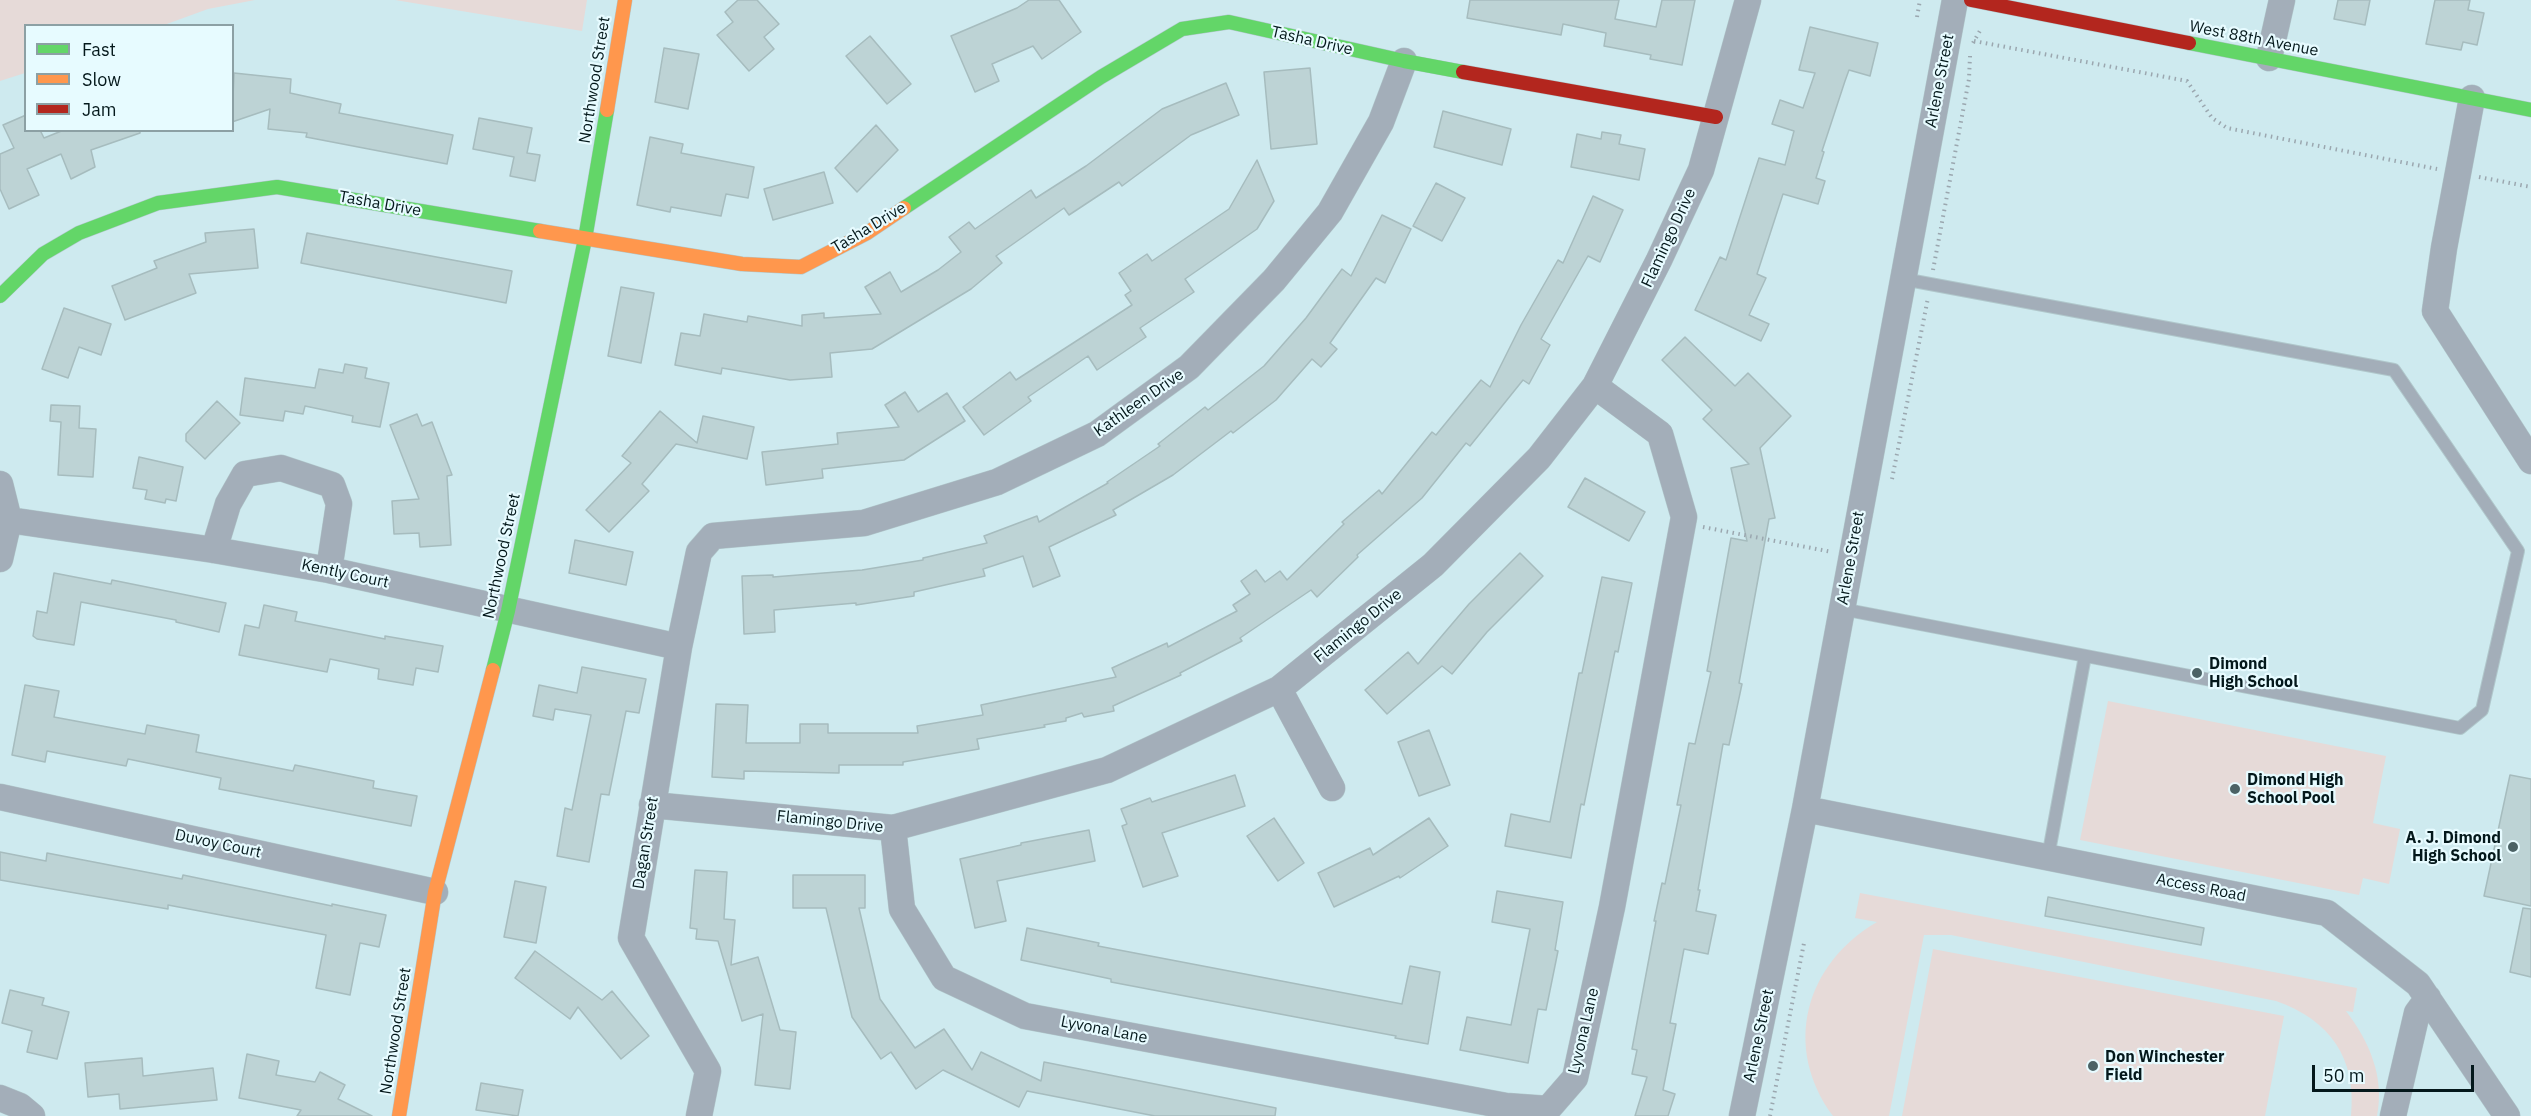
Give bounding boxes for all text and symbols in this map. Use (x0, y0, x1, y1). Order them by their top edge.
street label: Northwood Street (576, 15, 614, 145)
street label: West 88th Avenue (2188, 17, 2320, 61)
street label: Tasha Drive (1269, 22, 1355, 60)
legend (24, 24, 234, 132)
street label: Arlene Street (1922, 33, 1958, 129)
text: Fast (82, 38, 116, 61)
text: Slow (82, 68, 121, 91)
text: Jam (82, 98, 117, 121)
street label: Flamingo Drive (1638, 185, 1700, 291)
street label: Tasha Drive (338, 187, 422, 221)
street label: Tasha Drive (829, 198, 909, 258)
street label: Kathleen Drive (1090, 365, 1188, 441)
street label: Northwood Street (479, 491, 525, 621)
street label: Arlene Street (1833, 510, 1869, 606)
street label: Kently Court (300, 555, 390, 593)
street label: Flamingo Drive (1310, 585, 1406, 667)
place label: Dimond High School (2209, 654, 2298, 692)
marker: Dimond High School (2190, 666, 2204, 680)
place label: Dimond High School Pool (2247, 770, 2344, 808)
marker: Dimond High School Pool (2228, 782, 2242, 796)
street label: Dagan Street (629, 796, 663, 890)
street label: Flamingo Drive (776, 807, 884, 837)
street label: Duvoy Court (173, 825, 263, 863)
place label: A. J. Dimond High School (2405, 828, 2501, 866)
marker: A. J. Dimond High School (2506, 840, 2520, 854)
street label: Access Road (2155, 870, 2247, 906)
street label: Northwood Street (377, 966, 415, 1096)
street label: Lyvona Lane (1565, 986, 1603, 1076)
street label: Arlene Street (1740, 988, 1778, 1084)
street label: Lyvona Lane (1059, 1012, 1149, 1048)
place label: Don Winchester Field (2105, 1047, 2224, 1085)
scale bar (2315, 1053, 2477, 1091)
marker: Don Winchester Field (2086, 1059, 2100, 1073)
text: 50 m (2323, 1064, 2365, 1087)

